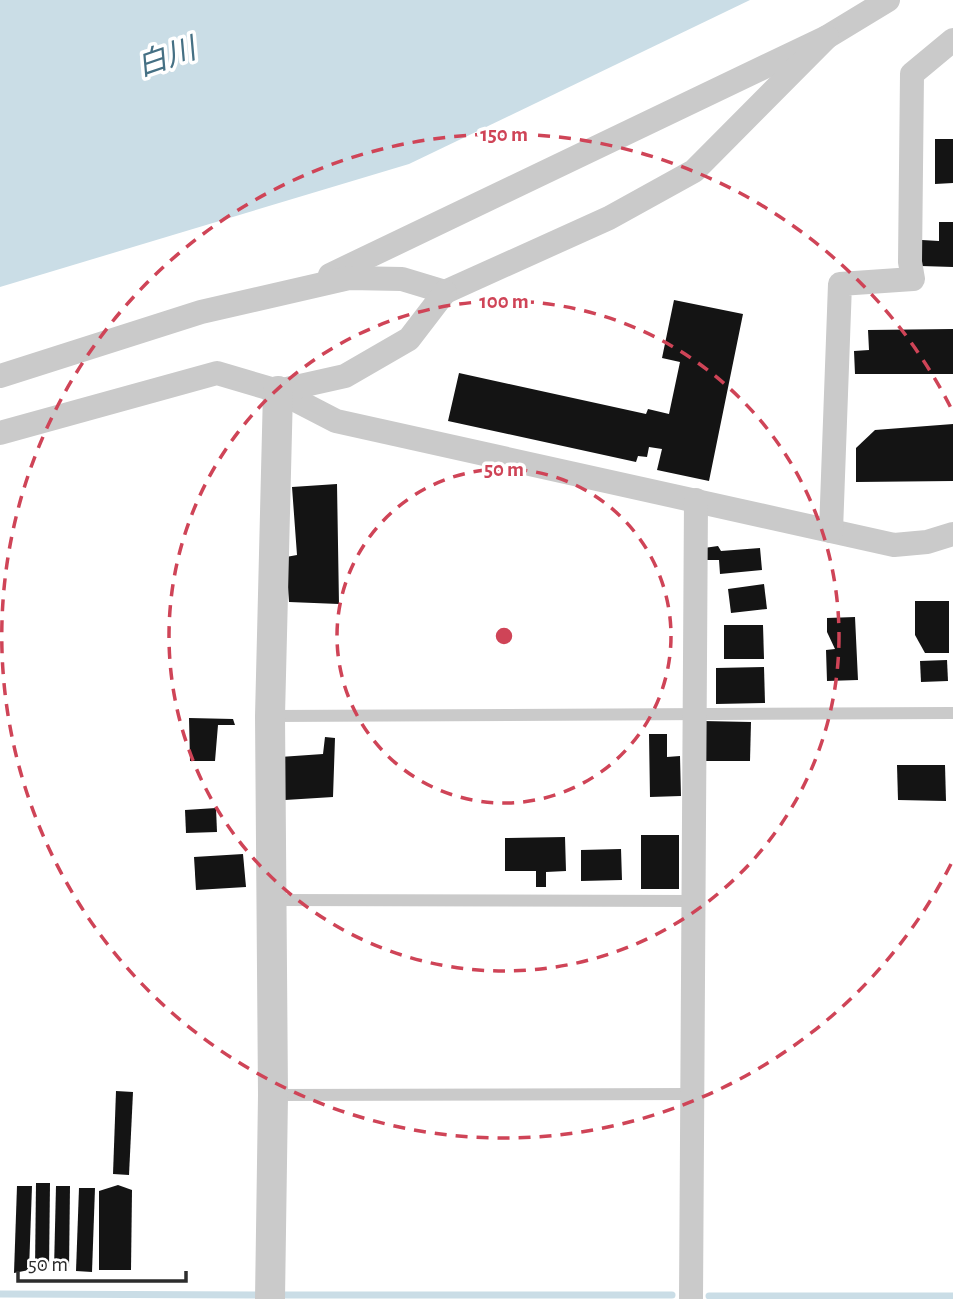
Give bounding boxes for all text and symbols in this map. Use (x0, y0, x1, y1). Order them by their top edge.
water label: 白川 (132, 31, 202, 82)
text: 150 m (480, 124, 528, 145)
text: 100 m (479, 291, 529, 312)
text: 50 m (484, 459, 524, 480)
centre of rings (492, 624, 516, 648)
scale bar (18, 1240, 186, 1284)
text: 50 m (28, 1254, 68, 1275)

